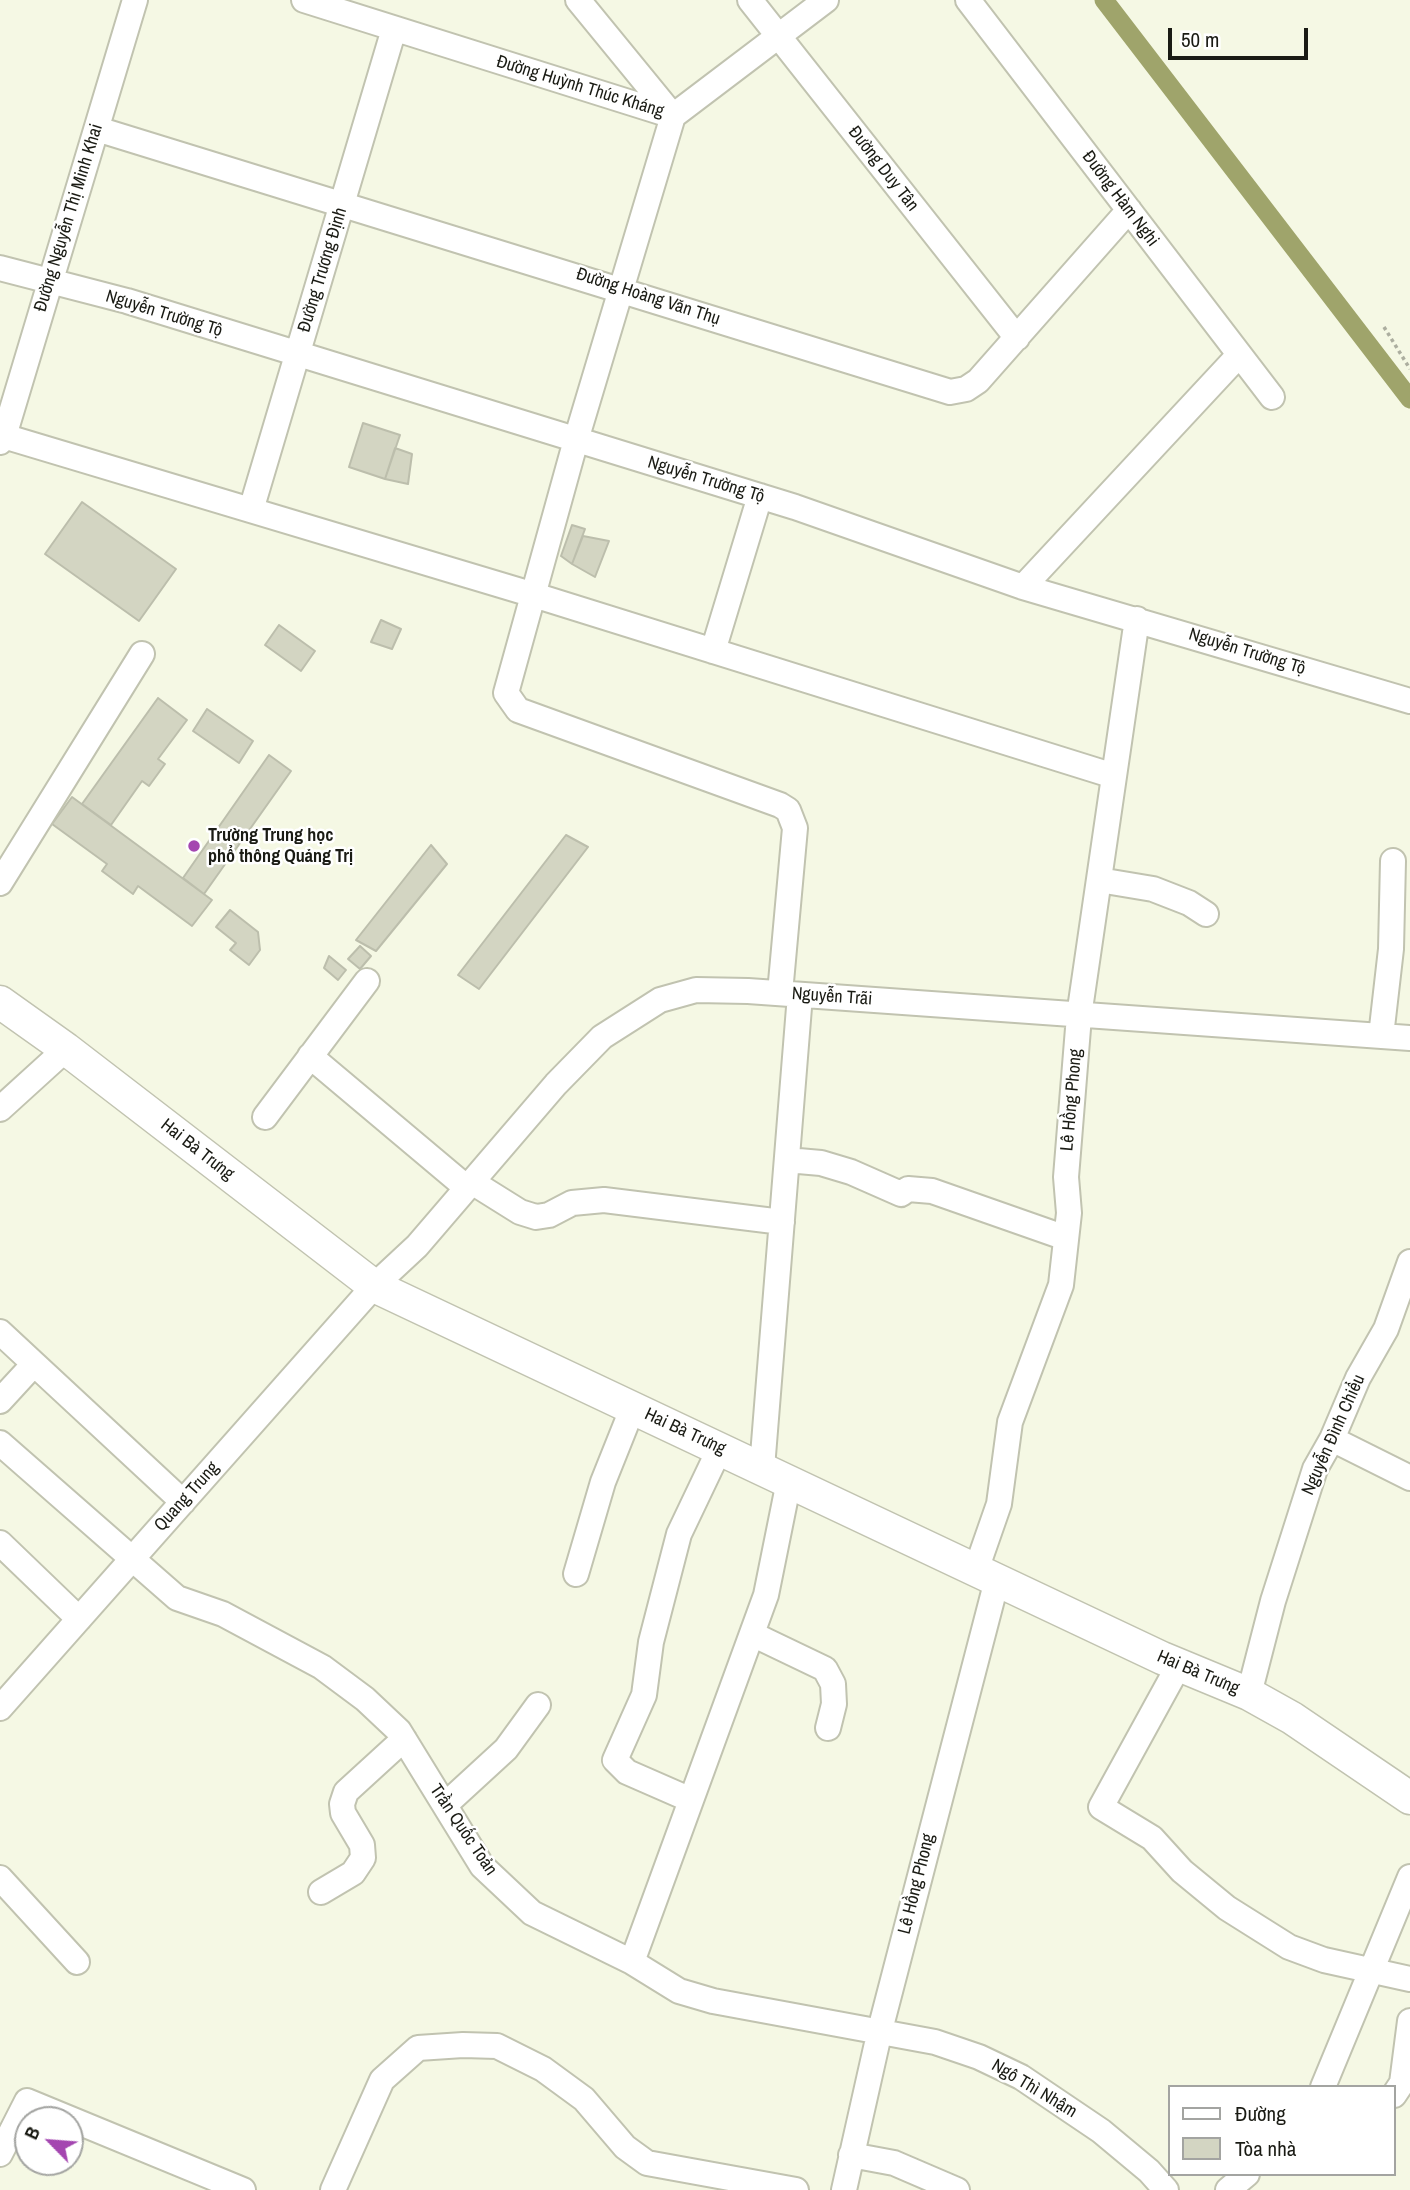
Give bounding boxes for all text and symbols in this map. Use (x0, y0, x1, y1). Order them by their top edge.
scale bar (1172, 14, 1312, 58)
text: 50 m (1181, 25, 1219, 54)
street label: Đường Huỳnh Thúc Kháng (494, 51, 666, 123)
street label: Đường Nguyễn Thị Minh Khai (30, 121, 108, 315)
street label: Đường Duy Tân (843, 122, 923, 216)
street label: Đường Hàm Nghi (1077, 147, 1163, 251)
street label: Đường Trương Định (294, 205, 352, 335)
street label: Đường Hoàng Văn Thụ (573, 264, 723, 330)
street label: Nguyễn Trường Tộ (103, 286, 225, 342)
street label: Nguyễn Trường Tộ (645, 452, 767, 508)
street label: Nguyễn Trường Tộ (1186, 624, 1308, 680)
place label: Trường Trung học phổ thông Quảng Trị (208, 825, 353, 868)
marker: Trường Trung học phổ thông Quảng Trị (186, 838, 202, 854)
street label: Nguyễn Trãi (791, 983, 873, 1011)
street label: Lê Hồng Phong (1057, 1048, 1087, 1152)
street label: Hai Bà Trưng (156, 1115, 238, 1185)
street label: Nguyễn Đình Chiểu (1298, 1371, 1370, 1499)
street label: Hai Bà Trưng (641, 1404, 729, 1460)
street label: Quang Trung (150, 1458, 224, 1536)
street label: Hai Bà Trưng (1154, 1646, 1242, 1700)
street label: Trần Quốc Toản (425, 1780, 501, 1880)
street label: Lê Hồng Phong (894, 1832, 940, 1936)
street label: Ngô Thì Nhậm (987, 2055, 1081, 2123)
legend (1168, 2085, 1396, 2176)
text: Đường (1235, 2099, 1286, 2128)
north arrow (14, 2106, 84, 2176)
text: B (18, 2122, 46, 2144)
text: Tòa nhà (1235, 2134, 1296, 2163)

